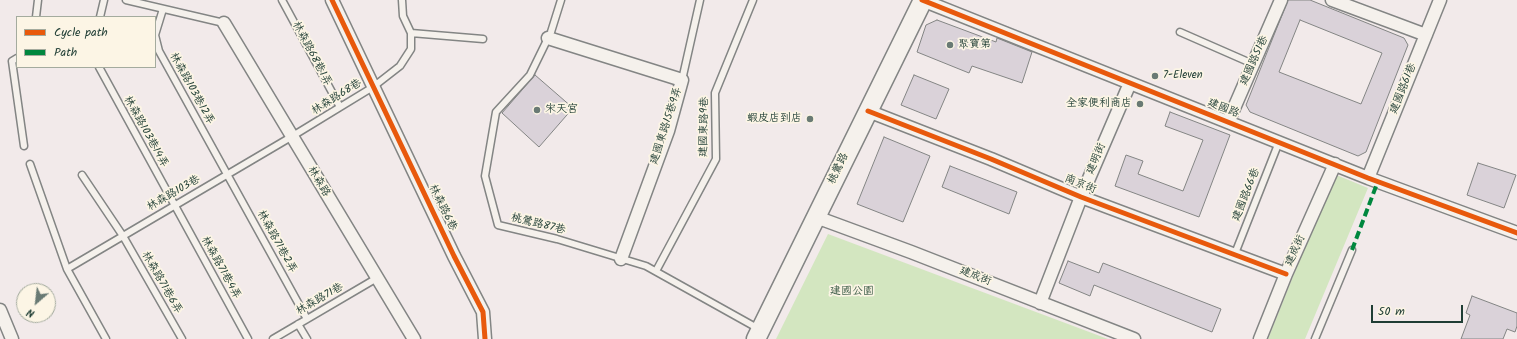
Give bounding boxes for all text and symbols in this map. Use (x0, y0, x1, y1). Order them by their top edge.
legend (16, 16, 156, 68)
street label: 林森路68巷1弄 (288, 19, 334, 89)
text: Cycle path (54, 23, 108, 42)
street label: 建國路51巷 (1238, 34, 1272, 88)
place label: 聚寶第 (958, 38, 991, 52)
marker: 聚寶第 (945, 40, 955, 50)
text: Path (54, 43, 77, 62)
street label: 林森路103巷12弄 (166, 51, 216, 127)
street label: 建國路61巷 (1388, 62, 1420, 116)
place label: 7-Eleven (1163, 69, 1203, 83)
marker: 7-Eleven (1150, 71, 1160, 81)
street label: 林森路68巷 (309, 77, 365, 119)
street label: 建國東路15巷9弄 (648, 86, 686, 166)
street label: 林森路103巷14弄 (120, 94, 170, 170)
street label: 建國東路9巷 (698, 97, 712, 157)
place label: 全家便利商店 (1066, 97, 1132, 111)
street label: 建國路 (1205, 97, 1241, 121)
marker: 全家便利商店 (1135, 99, 1145, 109)
place label: 宋天宮 (545, 103, 578, 117)
marker: 宋天宮 (532, 105, 542, 115)
place label: 蝦皮店到店 (747, 112, 802, 126)
marker: 蝦皮店到店 (805, 114, 815, 124)
street label: 建明街 (1084, 141, 1110, 177)
street label: 桃鶯路 (826, 151, 852, 187)
street label: 林森路 (304, 164, 332, 200)
street label: 建國路66巷 (1230, 166, 1264, 224)
street label: 林森路103巷 (145, 173, 203, 215)
street label: 南京街 (1062, 173, 1098, 197)
street label: 林森路6巷 (425, 183, 459, 233)
street label: 林森路71巷2弄 (253, 208, 299, 276)
street label: 桃鶯路87巷 (509, 212, 567, 238)
street label: 建成街 (1283, 233, 1309, 269)
street label: 林森路71巷4弄 (197, 234, 243, 302)
street label: 林森路71巷6弄 (138, 250, 184, 316)
street label: 建成街 (957, 265, 993, 289)
street label: 林森路71巷 (294, 281, 346, 319)
north arrow (16, 283, 56, 323)
park label: 建國公園 (830, 285, 874, 299)
scale bar (1373, 297, 1465, 323)
text: 50 m (1378, 302, 1405, 321)
text: N (24, 303, 38, 322)

